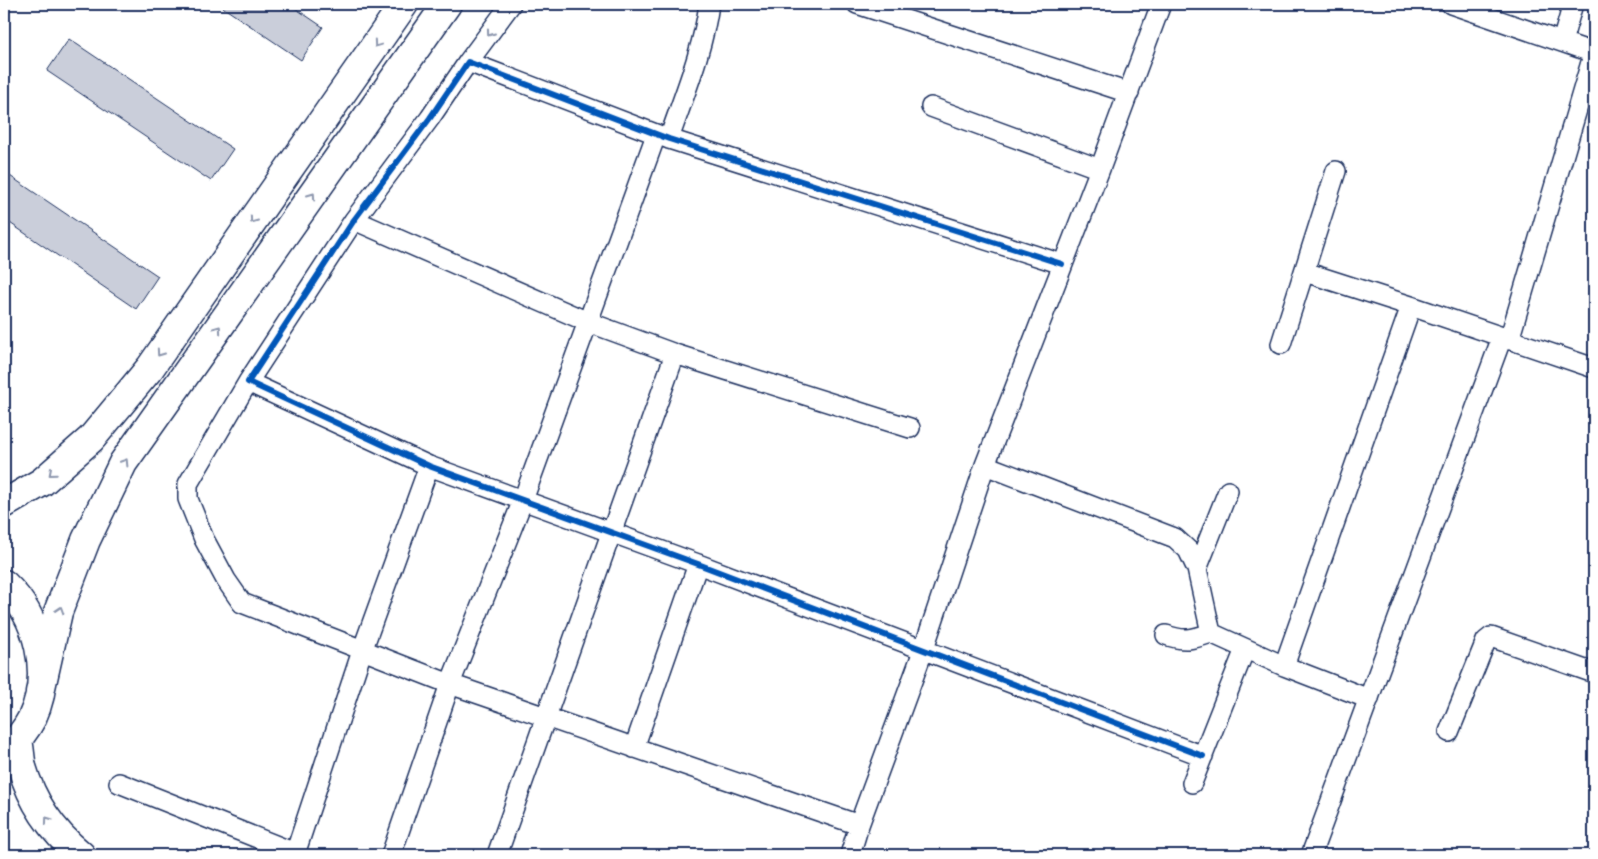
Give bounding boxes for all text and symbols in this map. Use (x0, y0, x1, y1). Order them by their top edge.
one-way arrow (487, 27, 495, 36)
one-way arrow (374, 38, 383, 48)
one-way arrow (306, 192, 315, 202)
one-way arrow (250, 214, 259, 224)
one-way arrow (212, 325, 221, 335)
one-way arrow (157, 347, 166, 357)
one-way arrow (119, 458, 128, 467)
one-way arrow (49, 468, 58, 476)
one-way arrow (54, 606, 64, 615)
one-way arrow (45, 816, 54, 826)

